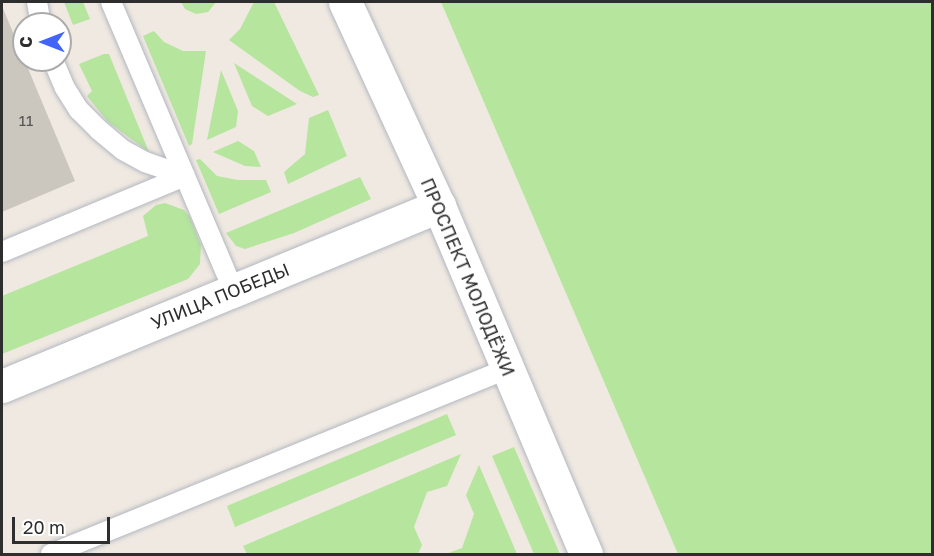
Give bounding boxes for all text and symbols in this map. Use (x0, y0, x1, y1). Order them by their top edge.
north arrow (12, 12, 72, 72)
text: С (16, 36, 36, 48)
house number: 11 (19, 112, 33, 130)
street label: ПРОСПЕКТ МОЛОДЁЖИ (416, 175, 520, 379)
street label: УЛИЦА ПОБЕДЫ (148, 258, 292, 334)
scale bar (15, 505, 112, 543)
text: 20 m (23, 516, 65, 538)

